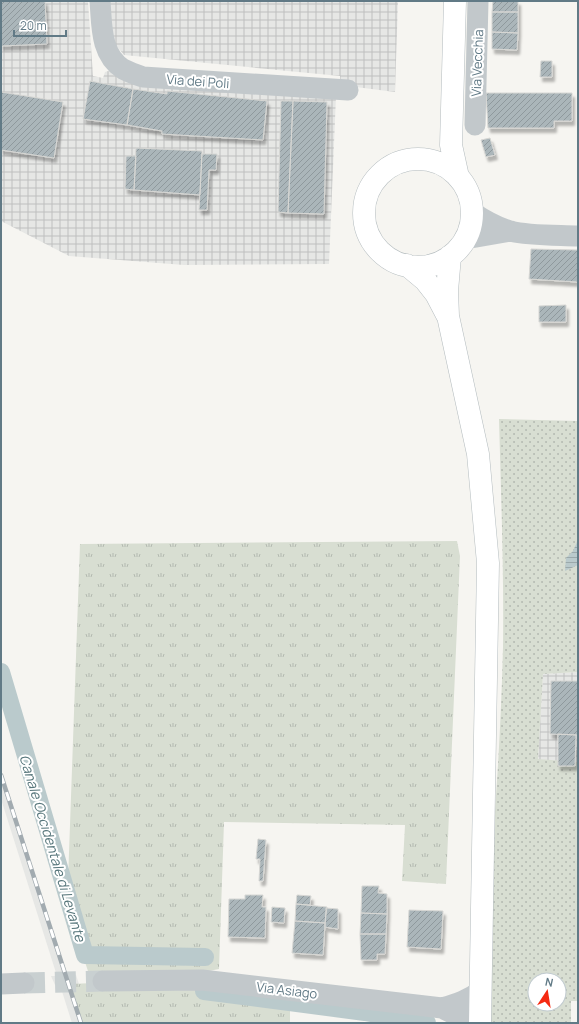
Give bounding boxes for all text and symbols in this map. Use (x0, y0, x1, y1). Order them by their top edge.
scale bar (14, 12, 66, 38)
text: 20 m (20, 17, 47, 34)
street label: Via Vecchia (467, 29, 487, 97)
street label: Via dei Poli (166, 70, 230, 92)
water label: Canale Occidentale di Levante (15, 752, 91, 945)
north arrow (527, 972, 567, 1012)
text: N (544, 974, 555, 990)
street label: Via Asiago (256, 977, 319, 1003)

